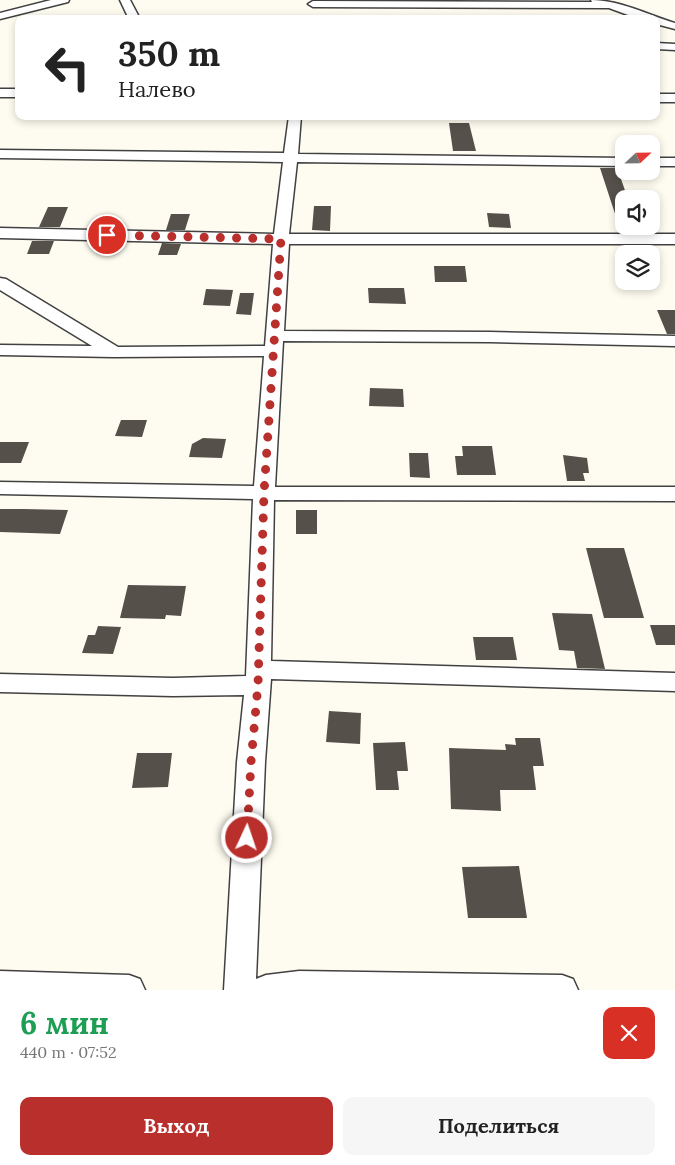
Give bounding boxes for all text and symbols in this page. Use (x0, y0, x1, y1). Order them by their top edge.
text: 350 m (118, 31, 220, 76)
icon: left (35, 35, 100, 100)
text: Налево (118, 75, 196, 103)
north arrow (615, 135, 660, 180)
map controls (615, 135, 660, 290)
button: sound (615, 190, 660, 235)
pin (86, 214, 128, 256)
icon: arrive (93, 221, 121, 249)
button: layers (615, 245, 660, 290)
position arrow (220, 811, 272, 863)
text: 6 мин (20, 1004, 109, 1042)
button: close (603, 1007, 655, 1059)
text: 440 m · 07:52 (20, 1042, 116, 1062)
button: Выход (20, 1097, 333, 1155)
button: Поделиться (343, 1097, 655, 1155)

